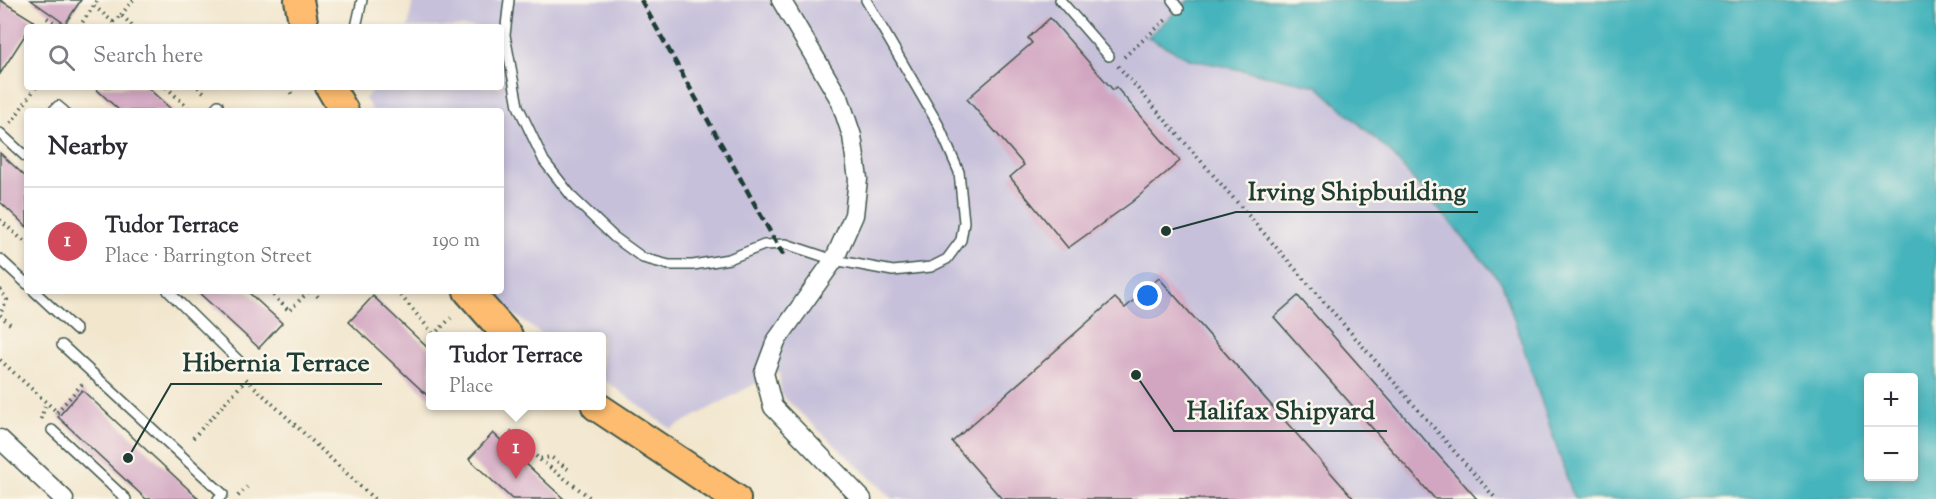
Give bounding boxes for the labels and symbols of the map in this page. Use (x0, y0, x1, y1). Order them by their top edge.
callout: Irving Shipbuilding (1236, 168, 1478, 212)
text: Irving Shipbuilding (1248, 175, 1466, 212)
your location (1133, 281, 1162, 310)
callout: Hibernia Terrace (171, 340, 382, 384)
text: Hibernia Terrace (182, 346, 370, 383)
callout: Halifax Shipyard (1174, 387, 1387, 431)
text: Halifax Shipyard (1187, 394, 1376, 431)
pin: 1 (496, 430, 536, 479)

